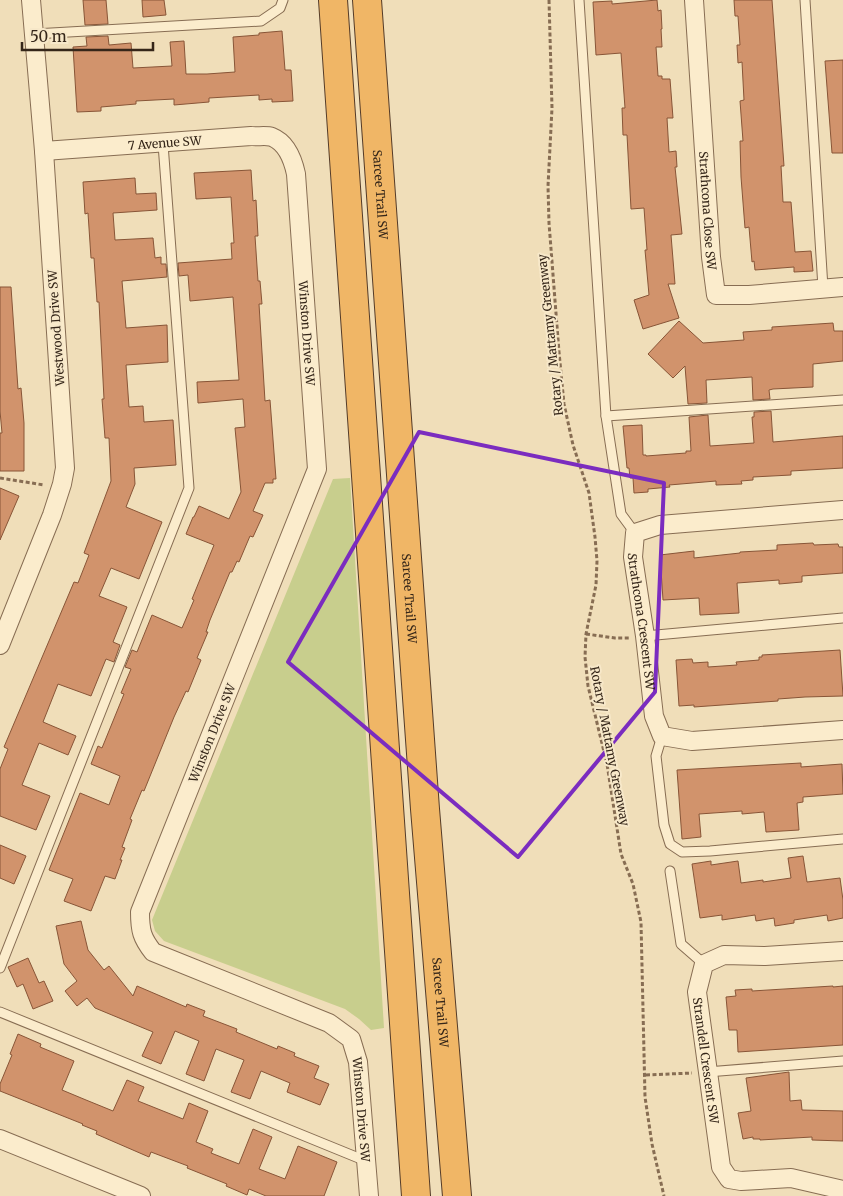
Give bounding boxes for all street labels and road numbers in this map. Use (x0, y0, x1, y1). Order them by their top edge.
street label: 7 Avenue SW (127, 132, 203, 152)
street label: Sarcee Trail SW (370, 149, 392, 241)
street label: Strathcona Close SW (697, 151, 720, 272)
street label: Rotary / Mattamy Greenway (534, 253, 566, 417)
street label: Westwood Drive SW (44, 268, 68, 388)
street label: Winston Drive SW (296, 279, 319, 387)
street label: Strathcona Crescent SW (625, 552, 659, 692)
street label: Sarcee Trail SW (399, 553, 421, 645)
street label: Rotary / Mattamy Greenway (587, 665, 633, 827)
street label: Winston Drive SW (185, 681, 239, 785)
street label: Sarcee Trail SW (430, 957, 452, 1049)
street label: Strandell Crescent SW (690, 996, 723, 1125)
street label: Winston Drive SW (350, 1055, 374, 1163)

